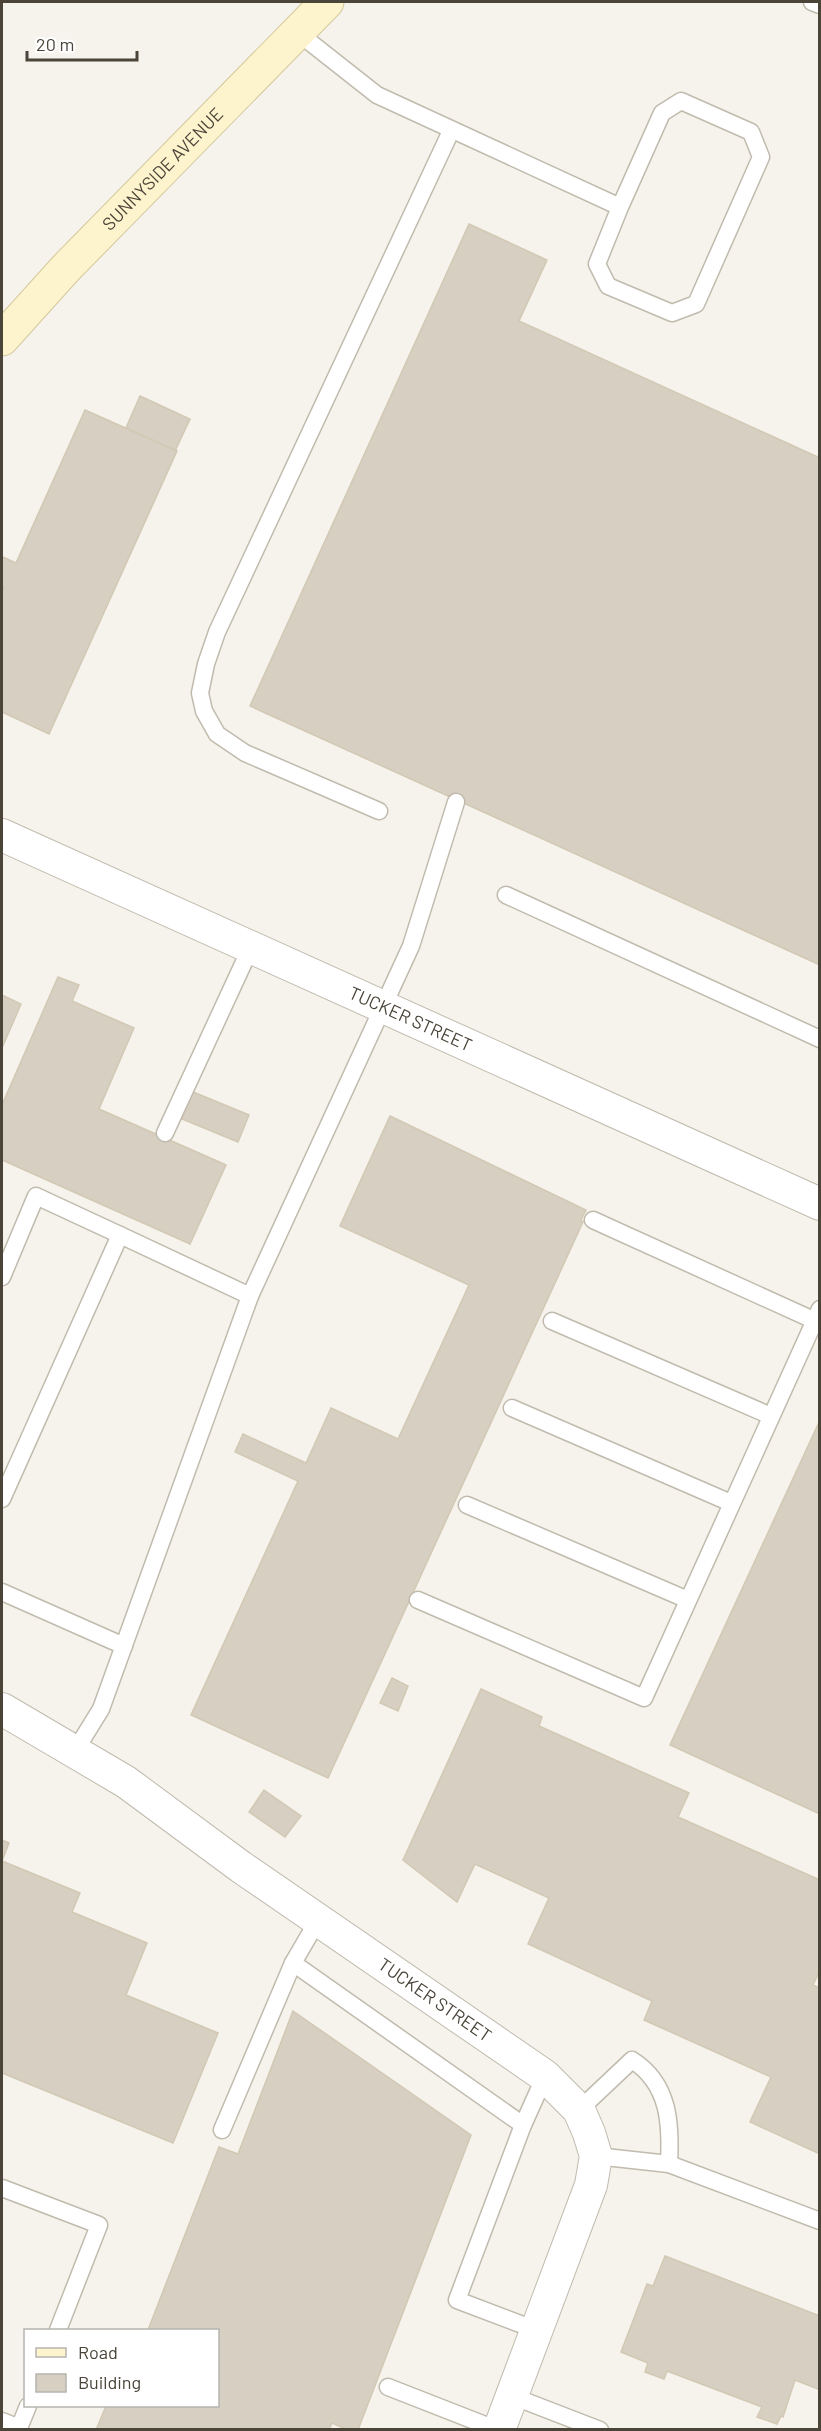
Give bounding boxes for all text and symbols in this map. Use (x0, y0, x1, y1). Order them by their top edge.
scale bar (27, 24, 136, 62)
text: 20 m (36, 33, 74, 55)
street label: SUNNYSIDE AVENUE (97, 103, 227, 234)
street label: TUCKER STREET (346, 981, 476, 1056)
street label: TUCKER STREET (374, 1953, 496, 2046)
legend (24, 2329, 219, 2407)
text: Road (78, 2341, 118, 2363)
text: Building (78, 2371, 141, 2393)

